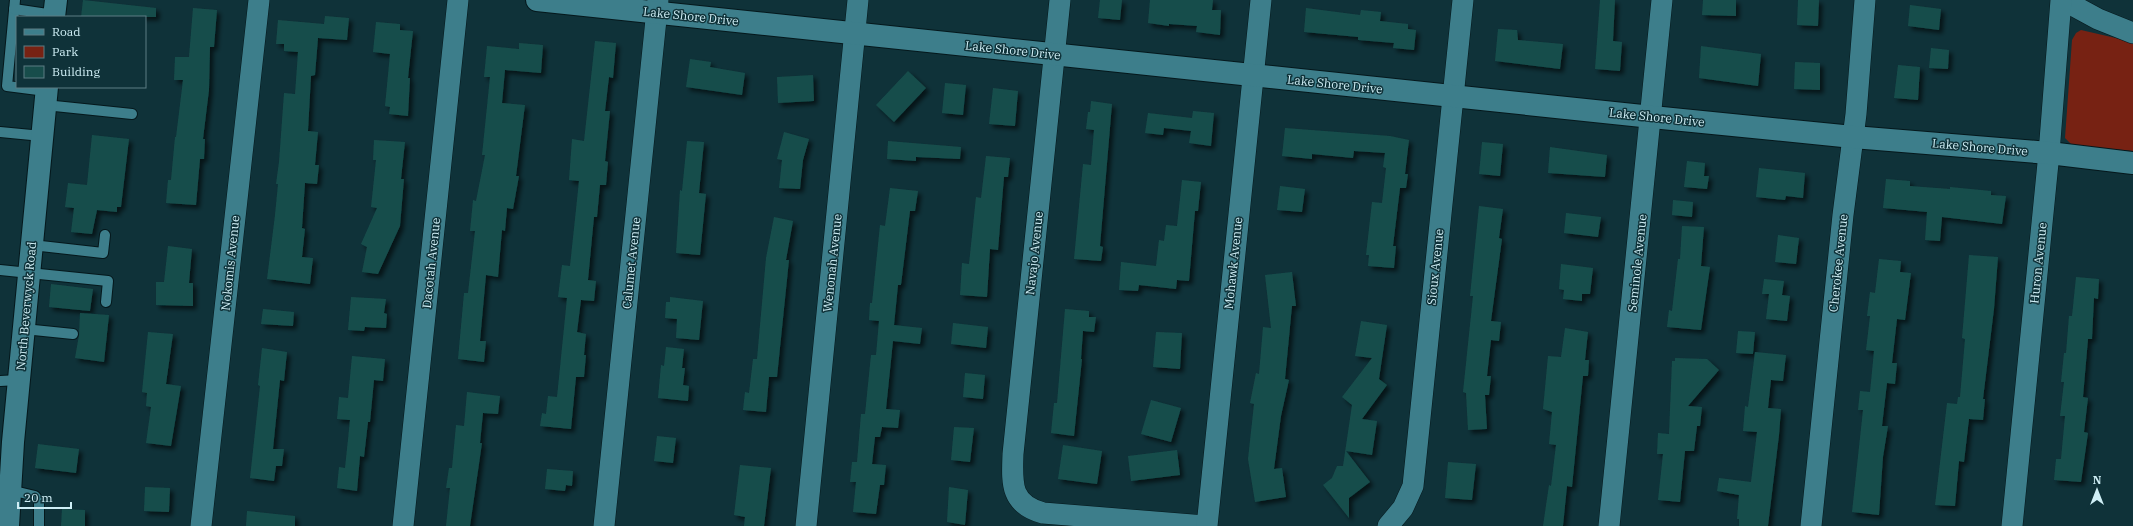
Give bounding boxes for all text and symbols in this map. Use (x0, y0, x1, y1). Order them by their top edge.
street label: Lake Shore Drive (643, 4, 739, 28)
legend (16, 16, 146, 88)
text: Road (52, 24, 81, 39)
street label: Lake Shore Drive (965, 38, 1061, 62)
text: Park (52, 44, 78, 59)
text: Building (52, 64, 100, 79)
street label: Lake Shore Drive (1287, 72, 1383, 96)
street label: Lake Shore Drive (1609, 105, 1705, 129)
street label: Lake Shore Drive (1932, 135, 2028, 159)
street label: Navajo Avenue (1022, 211, 1046, 295)
street label: Wenonah Avenue (819, 213, 845, 313)
street label: Seminole Avenue (1624, 213, 1650, 313)
street label: Cherokee Avenue (1825, 213, 1851, 313)
street label: Nokomis Avenue (218, 215, 242, 311)
street label: Calumet Avenue (619, 216, 643, 310)
street label: Mohawk Avenue (1221, 216, 1245, 310)
street label: Dacotah Avenue (419, 217, 443, 309)
street label: Huron Avenue (2026, 222, 2050, 304)
street label: Sioux Avenue (1424, 228, 1446, 306)
street label: North Beverwyck Road (13, 241, 39, 371)
north arrow (2077, 470, 2117, 510)
text: N (2093, 473, 2102, 487)
scale bar (18, 484, 71, 510)
text: 20 m (24, 490, 53, 505)

